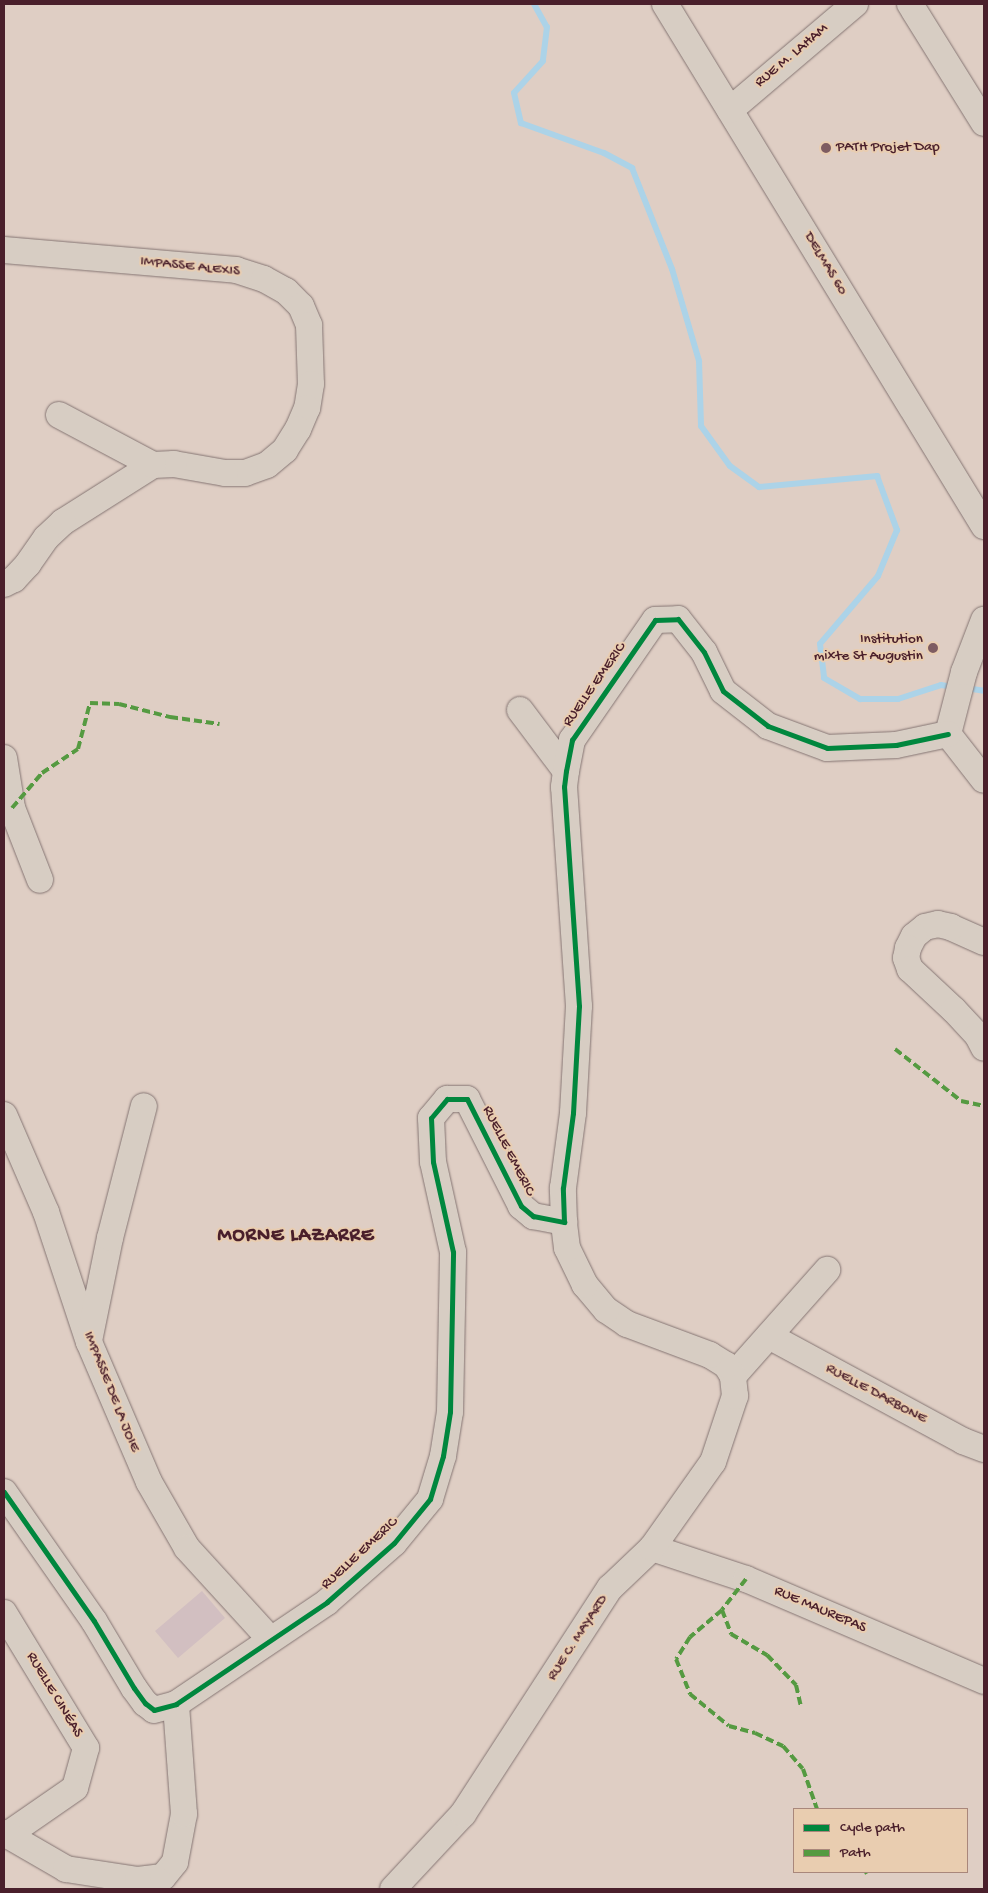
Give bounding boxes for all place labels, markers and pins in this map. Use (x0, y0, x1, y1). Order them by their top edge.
place label: PATH Projet Dap (836, 139, 940, 157)
marker: PATH Projet Dap (820, 142, 832, 154)
place label: Institution mixte St Augustin (814, 630, 923, 665)
marker: Institution mixte St Augustin (927, 642, 939, 654)

